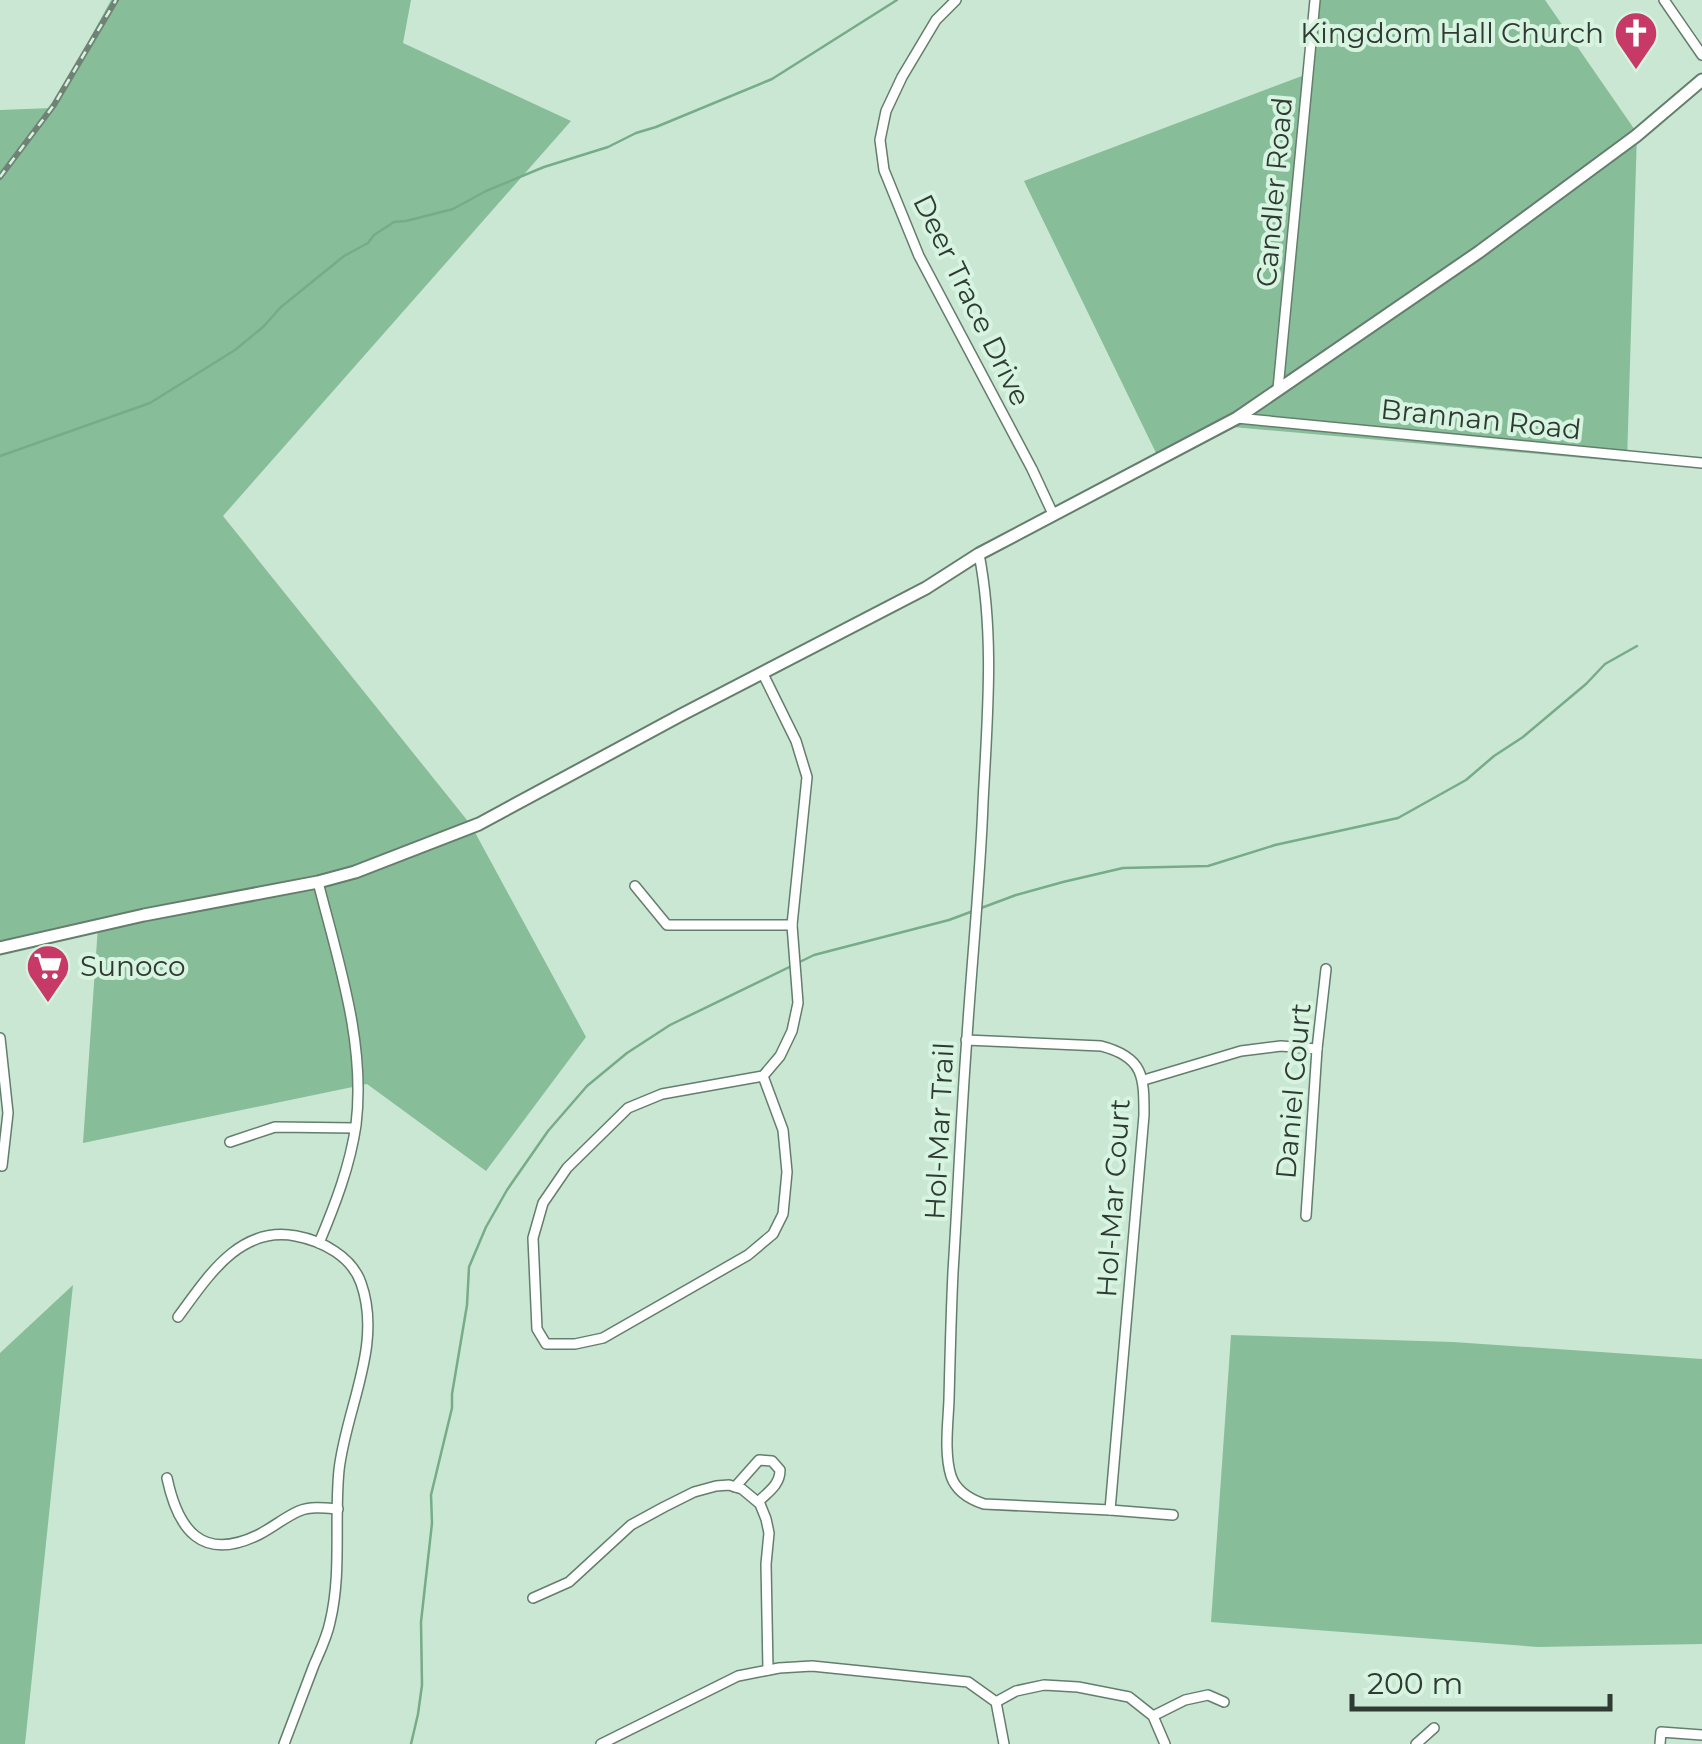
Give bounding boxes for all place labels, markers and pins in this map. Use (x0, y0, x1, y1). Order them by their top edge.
church icon: Kingdom Hall Church (1613, 10, 1659, 71)
place label: Kingdom Hall Church (1300, 16, 1604, 50)
supermarket icon: Sunoco (25, 943, 71, 1004)
place label: Sunoco (80, 949, 186, 983)

